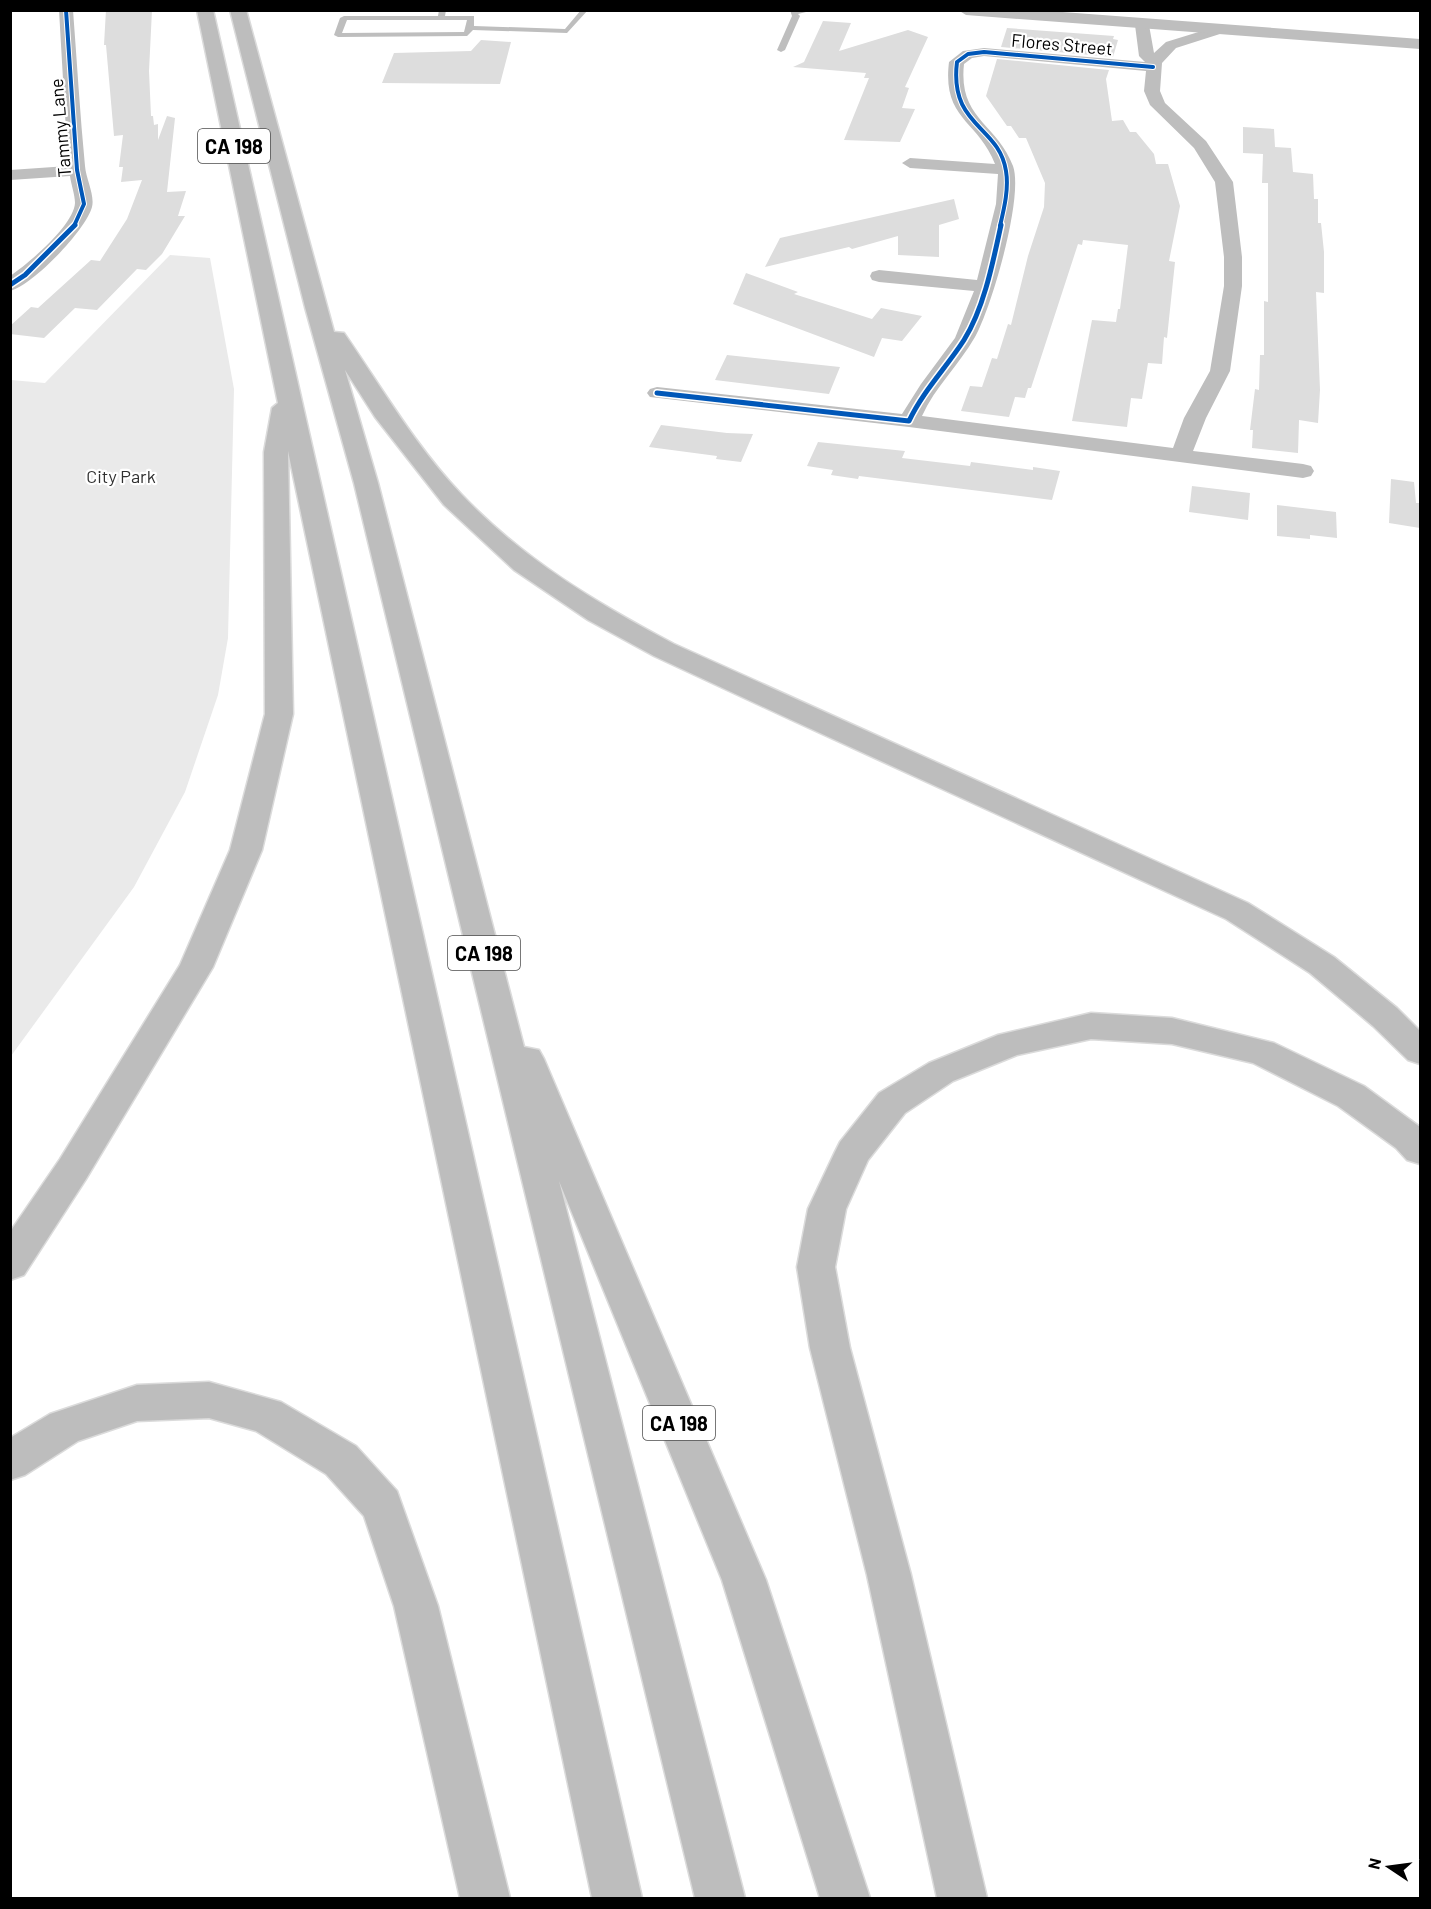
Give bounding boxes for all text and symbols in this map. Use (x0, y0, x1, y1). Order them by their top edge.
street label: Flores Street (1010, 29, 1114, 59)
street label: Tammy Lane (45, 78, 75, 178)
road number: CA 198 (198, 129, 270, 163)
park label: City Park (86, 465, 156, 487)
road number: CA 198 (448, 936, 520, 970)
road number: CA 198 (643, 1406, 715, 1440)
north arrow (1359, 1837, 1419, 1897)
text: N (1363, 1856, 1384, 1871)

